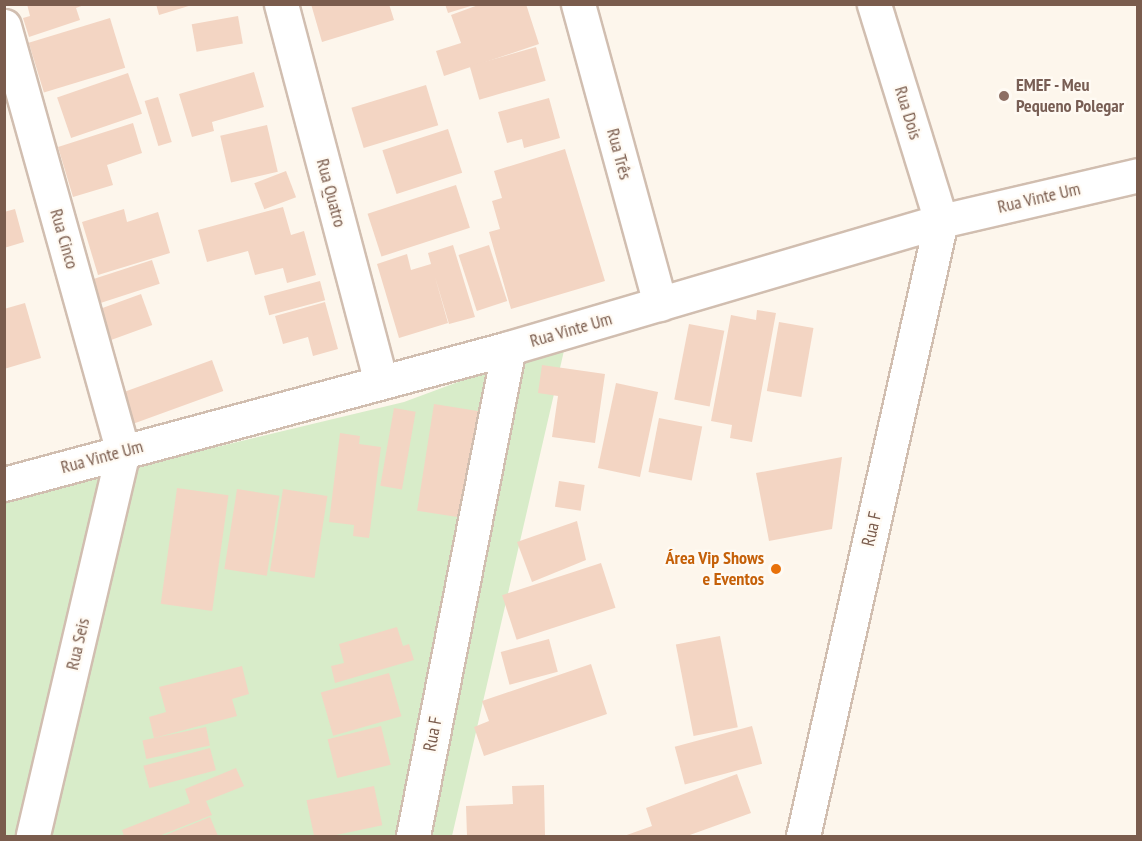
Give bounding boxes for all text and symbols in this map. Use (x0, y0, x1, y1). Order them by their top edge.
place label: EMEF - Meu Pequeno Polegar (1016, 75, 1124, 118)
street label: Rua Dois (890, 84, 926, 142)
marker: EMEF - Meu Pequeno Polegar (997, 89, 1011, 103)
street label: Rua Três (602, 126, 636, 182)
street label: Rua Quatro (312, 156, 350, 230)
street label: Rua Vinte Um (995, 178, 1083, 218)
street label: Rua Cinco (45, 207, 83, 271)
street label: Rua Vinte Um (527, 308, 615, 352)
street label: Rua Vinte Um (58, 436, 146, 478)
street label: Rua F (858, 510, 886, 548)
place label: Área Vip Shows e Eventos (665, 548, 764, 590)
marker: Área Vip Shows e Eventos (769, 562, 783, 576)
street label: Rua Seis (62, 616, 94, 672)
street label: Rua F (419, 715, 447, 753)

